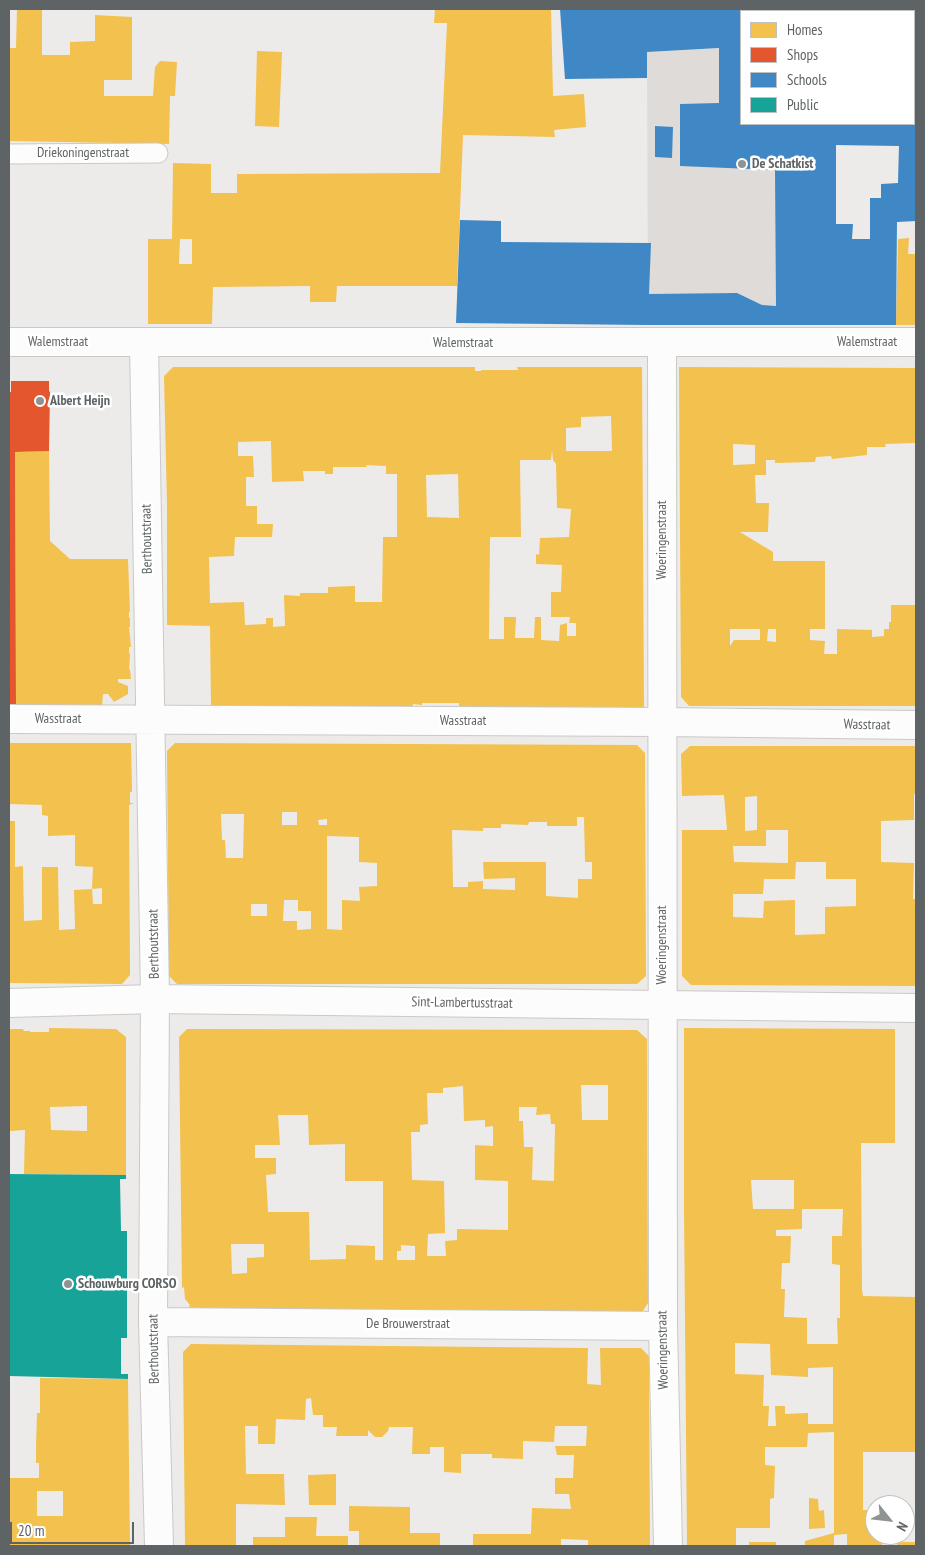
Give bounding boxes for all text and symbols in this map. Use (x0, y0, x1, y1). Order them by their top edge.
legend (740, 10, 915, 125)
text: Homes (787, 20, 823, 39)
text: Shops (787, 45, 818, 64)
text: Schools (787, 70, 827, 89)
text: Public (787, 95, 818, 114)
street label: Driekoningenstraat (37, 145, 129, 161)
place label: De Schatkist (752, 156, 813, 172)
marker: De Schatkist (736, 158, 748, 170)
street label: Walemstraat (28, 334, 88, 350)
street label: Walemstraat (837, 334, 897, 350)
street label: Walemstraat (433, 335, 493, 351)
place label: Albert Heijn (50, 393, 110, 409)
marker: Albert Heijn (34, 395, 46, 407)
street label: Woeringenstraat (654, 500, 670, 580)
street label: Berthoutstraat (138, 504, 156, 574)
street label: Wasstraat (35, 711, 81, 727)
street label: Wasstraat (440, 713, 486, 729)
street label: Wasstraat (843, 716, 891, 734)
street label: Woeringenstraat (654, 905, 670, 985)
street label: Berthoutstraat (145, 909, 163, 979)
street label: Sint-Lambertusstraat (411, 994, 513, 1012)
place label: Schouwburg CORSO (78, 1276, 176, 1292)
marker: Schouwburg CORSO (62, 1278, 74, 1290)
street label: Woeringenstraat (654, 1310, 672, 1390)
street label: Berthoutstraat (145, 1314, 163, 1384)
street label: De Brouwerstraat (366, 1316, 450, 1332)
north arrow (865, 1495, 915, 1545)
scale bar (12, 1512, 136, 1544)
text: N (893, 1519, 912, 1534)
text: 20 m (18, 1521, 44, 1540)

